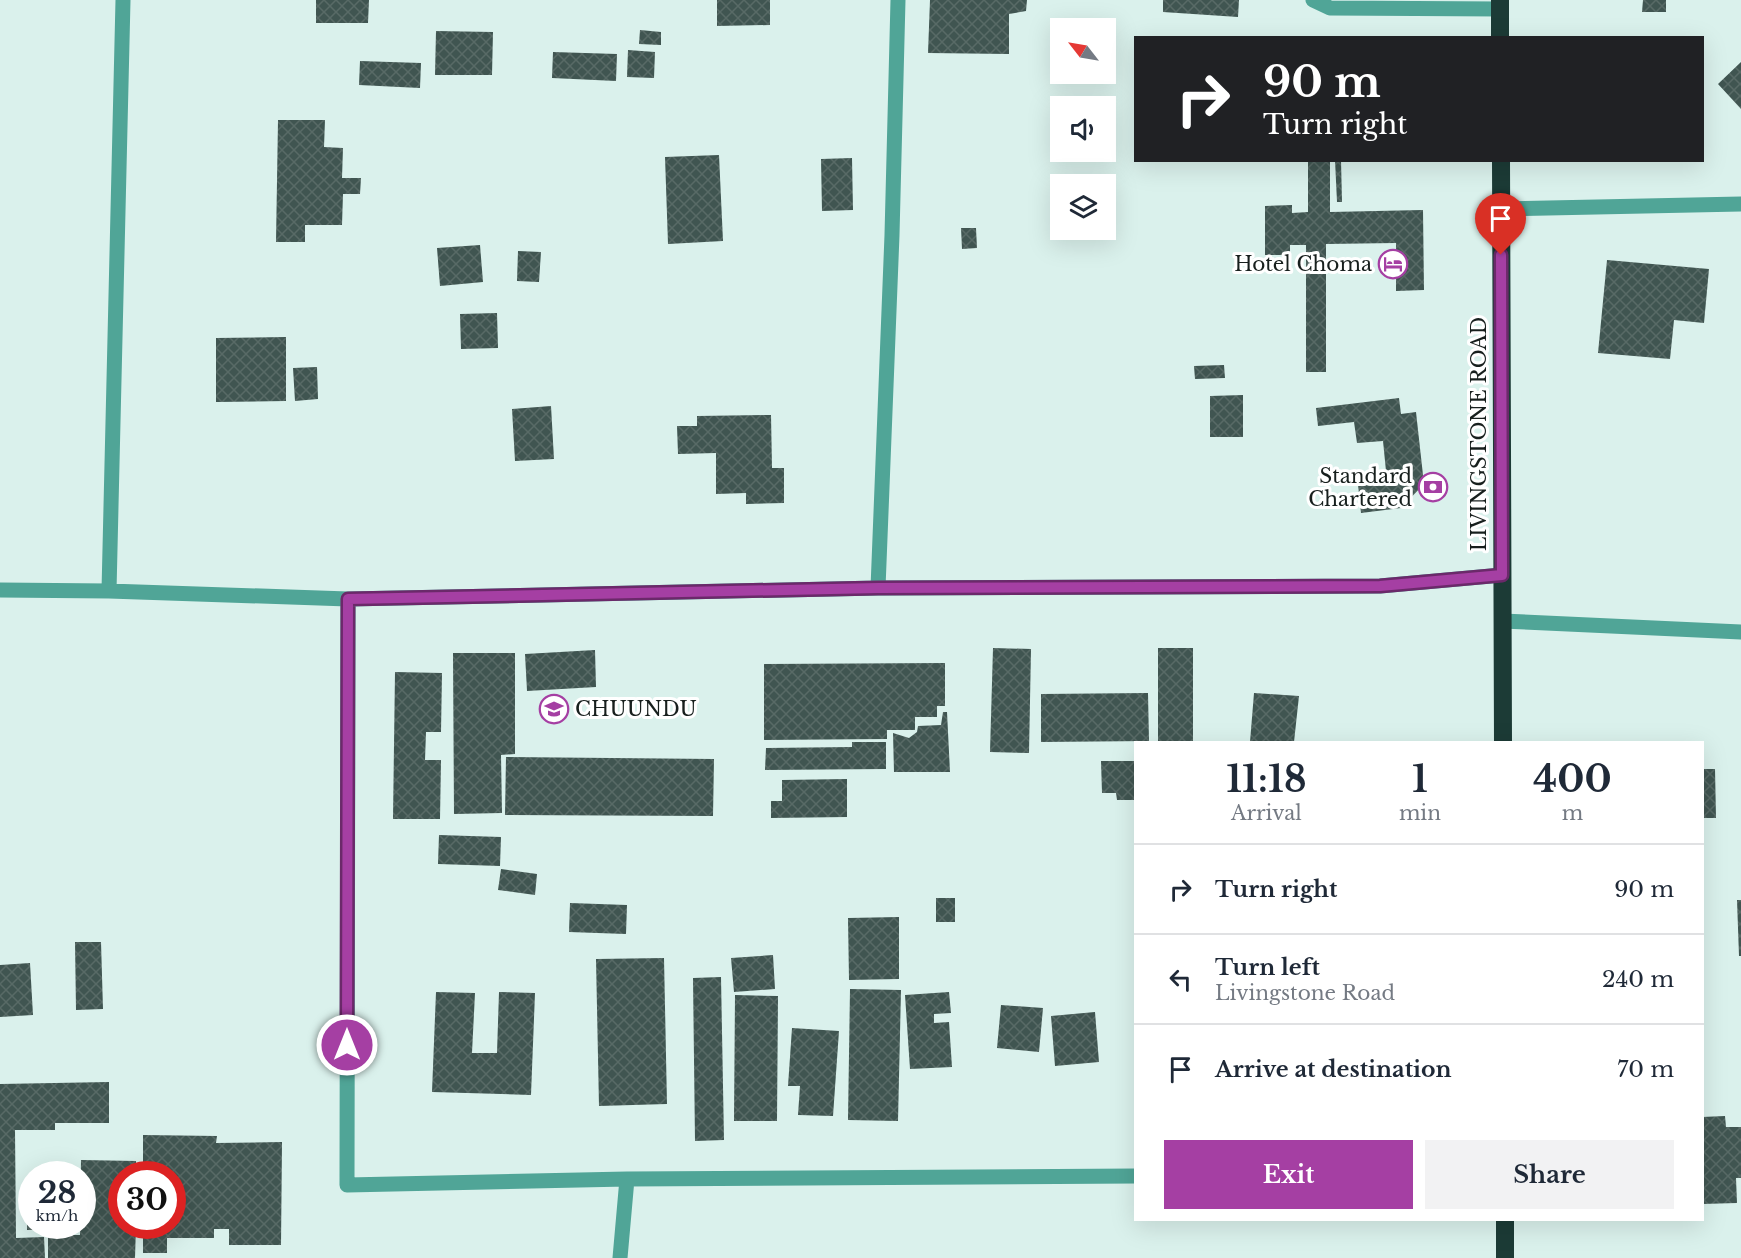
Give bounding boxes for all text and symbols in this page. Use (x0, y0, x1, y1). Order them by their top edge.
north arrow (1050, 18, 1116, 84)
map controls (1050, 18, 1116, 240)
text: 90 m (1263, 56, 1381, 108)
icon: right (1164, 60, 1242, 138)
button: sound (1050, 96, 1116, 162)
text: Turn right (1263, 108, 1407, 141)
button: layers (1050, 174, 1116, 240)
pin (1475, 193, 1526, 255)
icon: arrive (1484, 202, 1517, 235)
hotel icon: Hotel Choma (1377, 248, 1409, 280)
place label: Hotel Choma (1234, 252, 1373, 276)
street label: LIVINGSTONE ROAD (1467, 317, 1491, 551)
place label: Standard Chartered (1308, 464, 1412, 511)
bank icon: Standard Chartered (1417, 471, 1449, 503)
school or university icon: CHUUNDU (538, 693, 570, 725)
place label: CHUUNDU (575, 697, 697, 721)
text: 11:18 (1226, 757, 1307, 802)
text: 1 (1412, 757, 1428, 802)
text: 400 (1533, 757, 1612, 802)
text: Arrival (1231, 801, 1302, 825)
text: min (1399, 801, 1441, 825)
text: m (1562, 801, 1583, 825)
icon: right (1164, 873, 1197, 906)
text: Turn right (1215, 876, 1337, 903)
text: 90 m (1614, 876, 1674, 903)
text: Turn left (1215, 954, 1320, 981)
icon: left (1164, 963, 1197, 996)
text: 240 m (1602, 966, 1674, 993)
text: Livingstone Road (1215, 981, 1395, 1005)
position arrow (315, 1013, 379, 1077)
icon: arrive (1164, 1053, 1197, 1086)
text: Arrive at destination (1215, 1056, 1452, 1083)
text: 70 m (1617, 1056, 1674, 1083)
button: Exit (1164, 1140, 1413, 1209)
button: Share (1425, 1140, 1674, 1209)
speed limit sign: 30 (108, 1161, 186, 1239)
text: 28 (38, 1174, 76, 1211)
text: km/h (36, 1206, 78, 1225)

